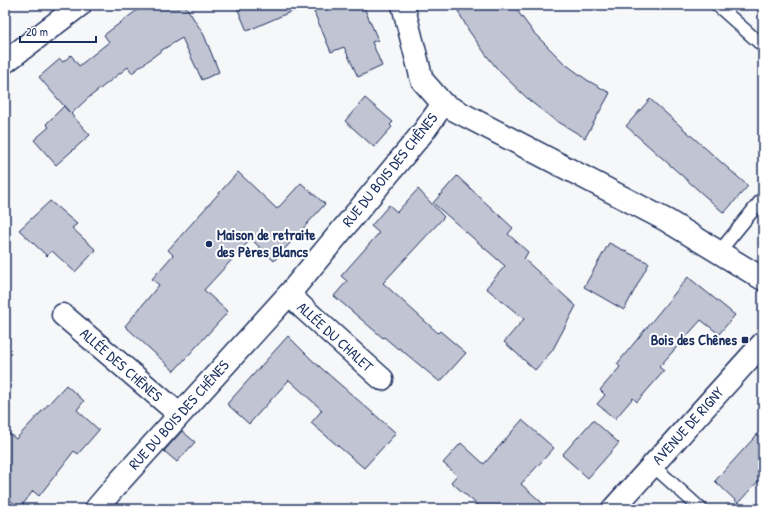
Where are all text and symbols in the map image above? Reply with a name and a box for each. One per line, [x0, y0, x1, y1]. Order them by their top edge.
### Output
scale bar [20, 18, 96, 44]
text: 20 m [26, 23, 48, 40]
street label: RUE DU BOIS DES CHÊNES [337, 108, 442, 231]
place label: Maison de retraite des Pères Blancs [217, 224, 316, 262]
marker: Maison de retraite des Pères Blancs [204, 239, 214, 249]
street label: ALLÉE DU CHALET [293, 297, 379, 377]
street label: ALLÉE DES CHÊNES [76, 323, 167, 406]
place label: Bois des Chênes [651, 329, 737, 350]
marker: Bois des Chênes [740, 335, 750, 345]
street label: RUE DU BOIS DES CHÊNES [124, 355, 234, 474]
street label: AVENUE DE RIGNY [647, 382, 728, 469]

